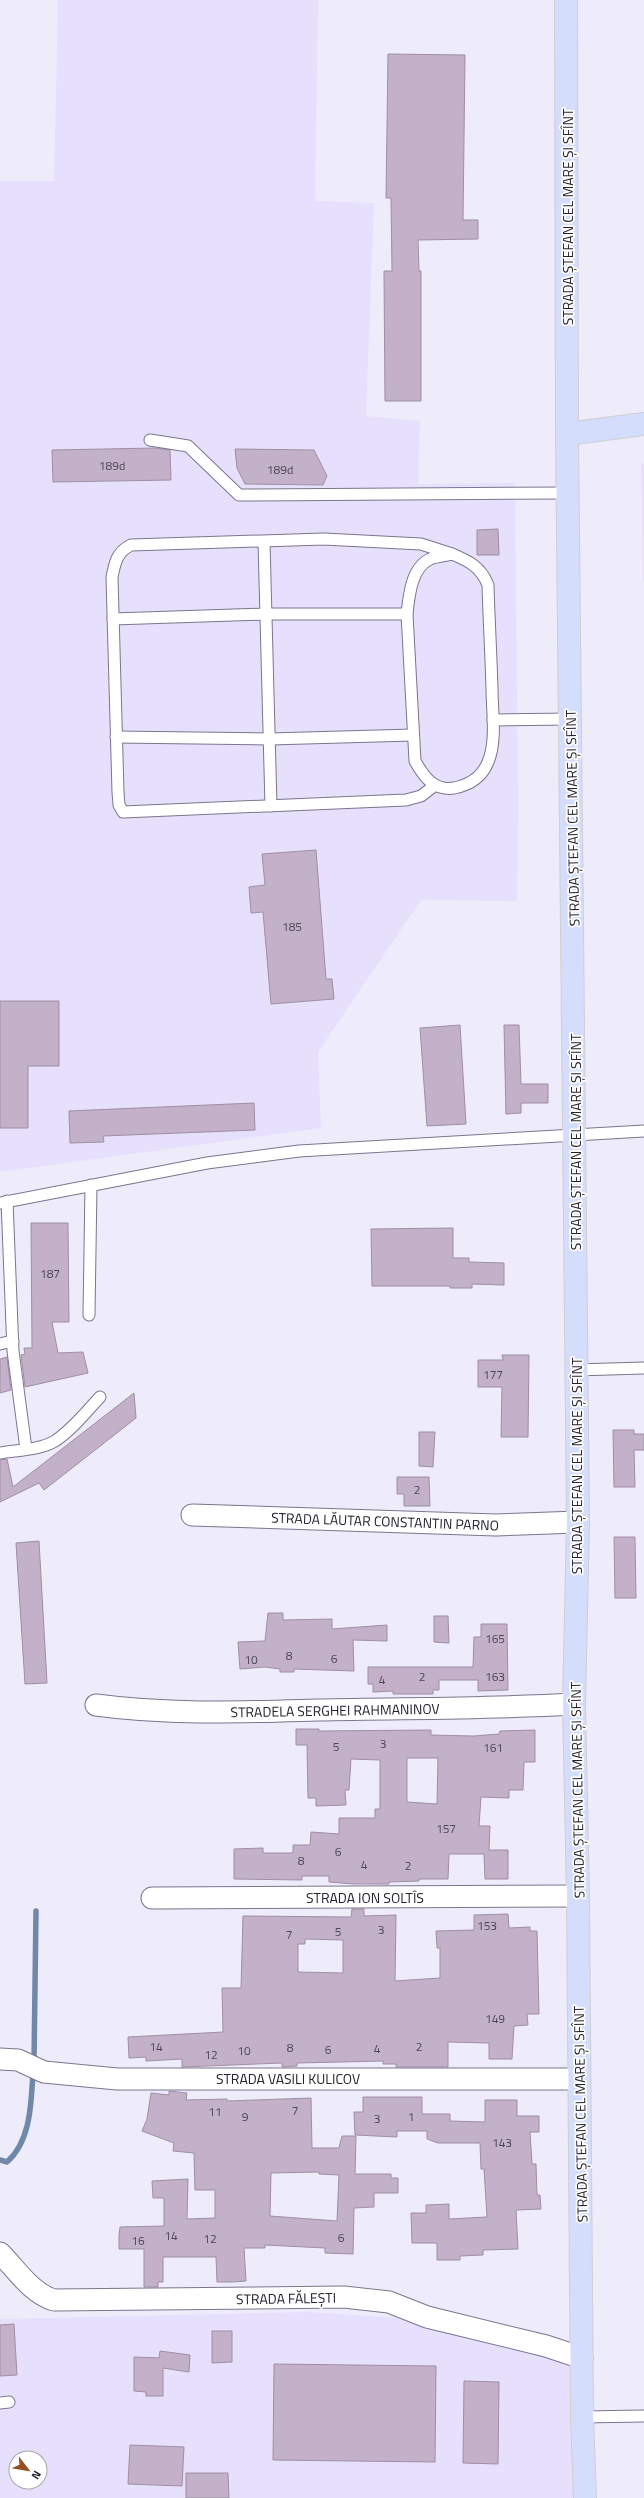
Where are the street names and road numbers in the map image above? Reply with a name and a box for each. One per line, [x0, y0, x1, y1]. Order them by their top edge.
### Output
street label: STRADA ȘTEFAN CEL MARE ȘI SFÎNT [557, 108, 578, 325]
street label: STRADA ȘTEFAN CEL MARE ȘI SFÎNT [560, 709, 584, 926]
street label: STRADA ȘTEFAN CEL MARE ȘI SFÎNT [565, 1033, 586, 1250]
street label: STRADA ȘTEFAN CEL MARE ȘI SFÎNT [566, 1357, 587, 1574]
street label: STRADA LĂUTAR CONSTANTIN PARNO [271, 1507, 499, 1535]
street label: STRADA ȘTEFAN CEL MARE ȘI SFÎNT [565, 1681, 589, 1898]
street label: STRADELA SERGHEI RAHMANINOV [230, 1698, 440, 1722]
street label: STRADA ION SOLTÎS [306, 1887, 424, 1908]
street label: STRADA ȘTEFAN CEL MARE ȘI SFÎNT [568, 2005, 592, 2222]
street label: STRADA VASILI KULICOV [216, 2068, 360, 2089]
street label: STRADA FĂLEȘTI [236, 2287, 336, 2309]

